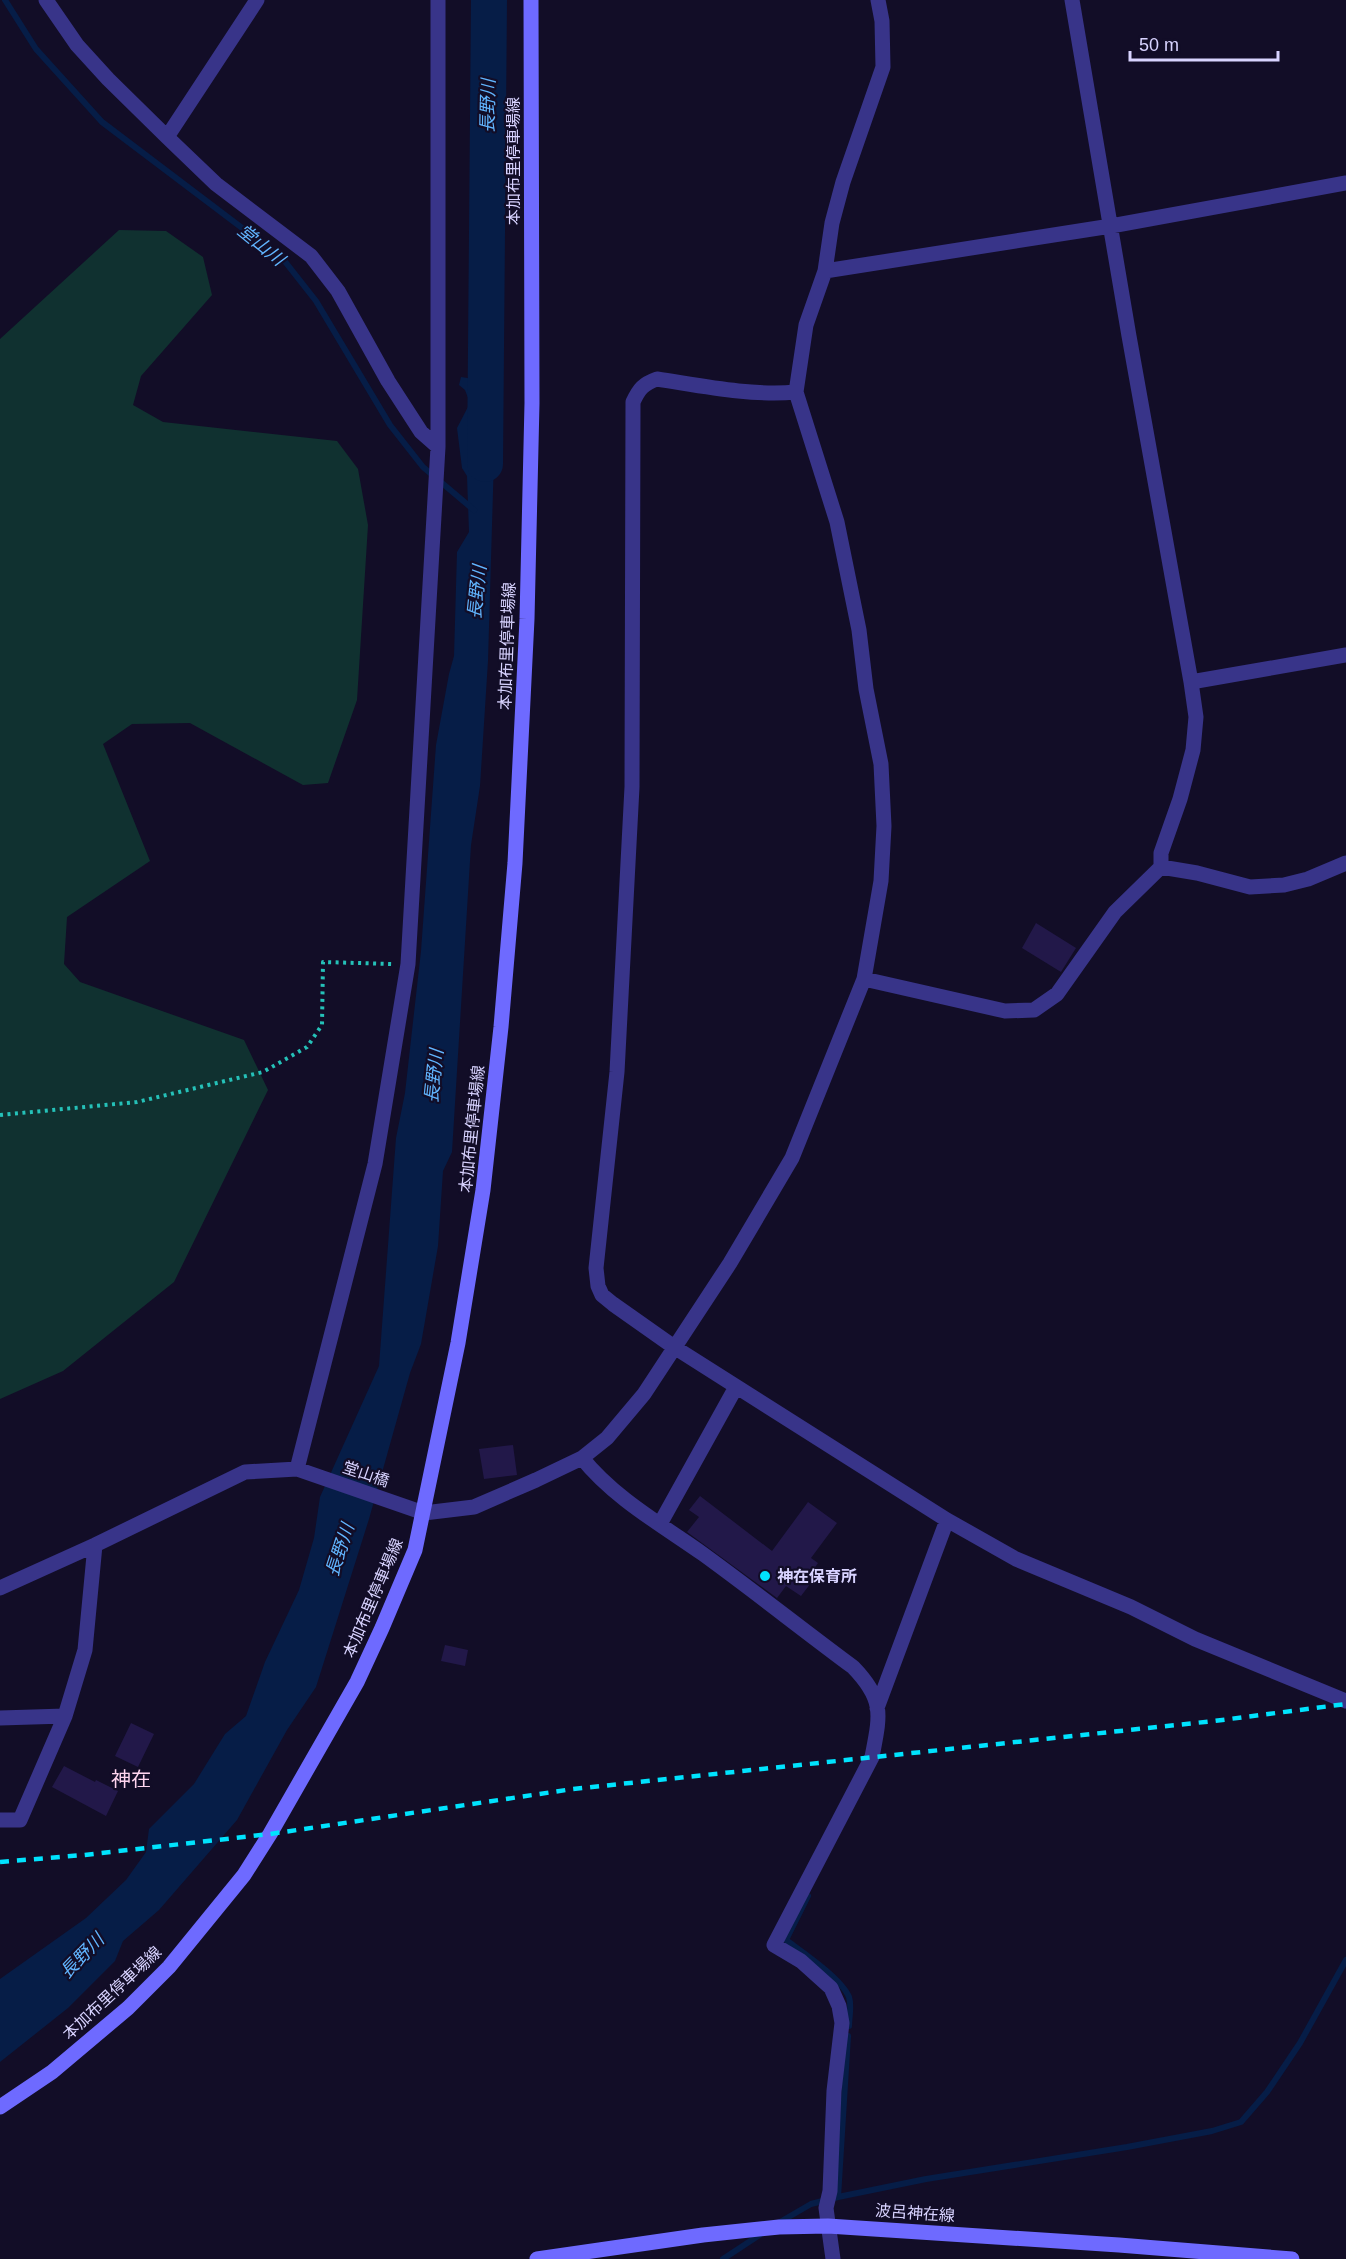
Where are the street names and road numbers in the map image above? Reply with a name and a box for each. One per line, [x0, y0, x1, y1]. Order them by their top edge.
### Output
street label: 本加布里停車場線 [505, 97, 522, 225]
street label: 本加布里停車場線 [496, 582, 518, 710]
street label: 本加布里停車場線 [457, 1064, 487, 1194]
street label: 堂山橋 [341, 1458, 391, 1490]
street label: 本加布里停車場線 [340, 1536, 406, 1660]
street label: 本加布里停車場線 [59, 1943, 165, 2043]
street label: 波呂神在線 [874, 2202, 956, 2224]

